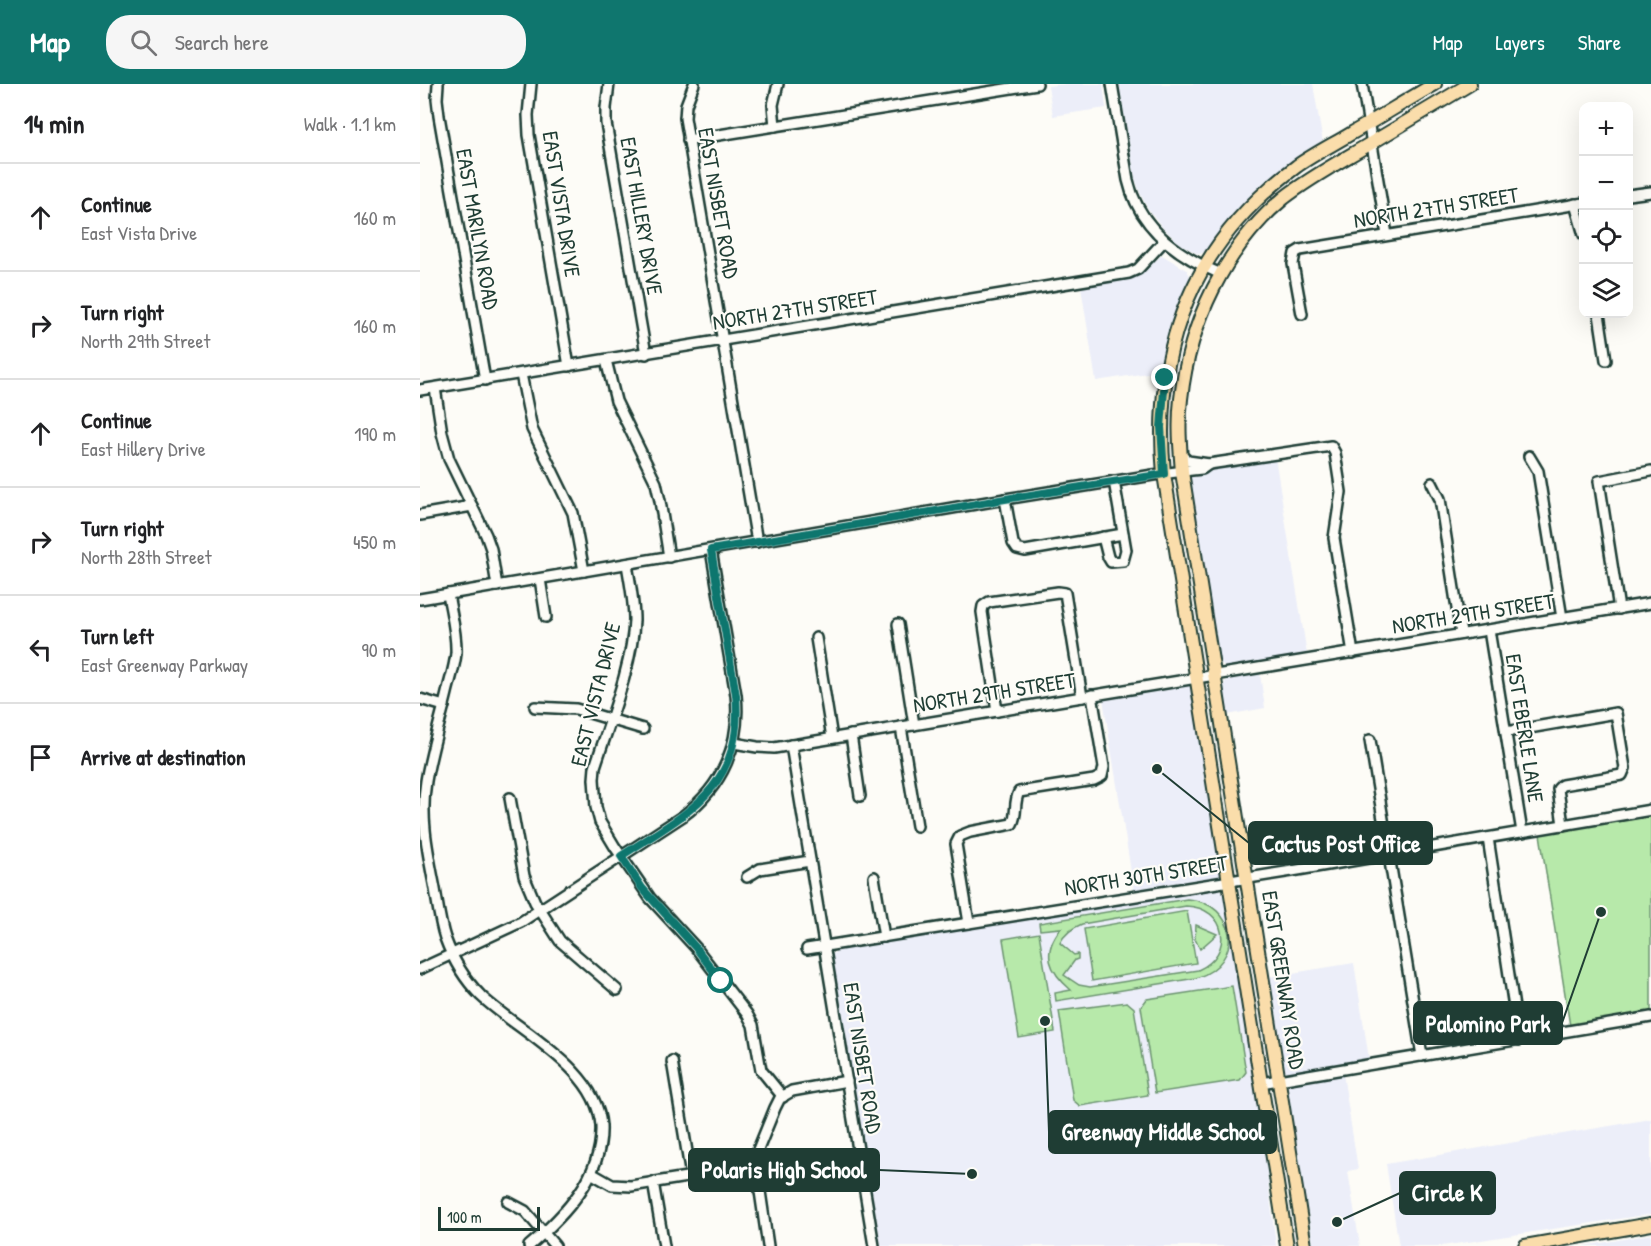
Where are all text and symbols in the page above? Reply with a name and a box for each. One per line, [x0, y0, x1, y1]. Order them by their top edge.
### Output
search box [106, 15, 526, 69]
text: Map [30, 23, 70, 61]
icon: search [127, 26, 160, 59]
text: Search here [175, 27, 269, 57]
text: Map [1433, 28, 1462, 57]
text: Layers [1495, 28, 1545, 57]
text: Share [1578, 28, 1621, 57]
map controls [1579, 102, 1633, 318]
button: + [1579, 102, 1633, 156]
text: 14 min [24, 106, 84, 141]
text: Walk · 1.1 km [304, 110, 396, 137]
street label: EAST NISBET ROAD [691, 125, 747, 281]
street label: EAST VISTA DRIVE [536, 129, 588, 279]
street label: EAST HILLERY DRIVE [613, 135, 671, 298]
street label: EAST MARILYN ROAD [449, 146, 507, 312]
button: − [1579, 156, 1633, 210]
street label: NORTH 27TH STREET [1351, 179, 1521, 235]
text: Continue [81, 189, 152, 219]
icon: ahead [24, 201, 57, 234]
text: 160 m [354, 204, 396, 231]
button: locate [1579, 210, 1633, 264]
text: East Vista Drive [81, 219, 197, 246]
button: layers [1579, 264, 1633, 318]
street label: NORTH 27TH STREET [710, 281, 880, 337]
text: Turn right [81, 297, 164, 327]
icon: right [24, 309, 57, 342]
text: 160 m [354, 312, 396, 339]
text: North 29th Street [81, 327, 210, 354]
route end [1151, 364, 1177, 390]
text: Continue [81, 405, 152, 435]
icon: ahead [24, 417, 57, 450]
text: 190 m [354, 420, 396, 447]
text: East Hillery Drive [81, 435, 206, 462]
text: Turn right [81, 513, 164, 543]
icon: right [24, 525, 57, 558]
text: 450 m [353, 528, 396, 555]
text: North 28th Street [81, 543, 212, 570]
street label: NORTH 29TH STREET [1390, 585, 1557, 641]
street label: EAST VISTA DRIVE [563, 619, 627, 769]
text: Turn left [81, 621, 154, 651]
icon: left [24, 633, 57, 666]
text: 90 m [362, 636, 396, 663]
text: East Greenway Parkway [81, 651, 248, 678]
street label: EAST EBERLE LANE [1498, 652, 1552, 805]
street label: NORTH 29TH STREET [911, 664, 1078, 720]
icon: arrive [24, 741, 57, 774]
text: Arrive at destination [81, 742, 246, 772]
callout: Cactus Post Office [1249, 822, 1432, 864]
text: Cactus Post Office [1262, 827, 1421, 859]
street label: NORTH 30TH STREET [1062, 847, 1231, 903]
street label: EAST GREENWAY ROAD [1255, 889, 1313, 1072]
route start [707, 967, 733, 993]
street label: EAST NISBET ROAD [836, 980, 890, 1136]
callout: Palomino Park [1414, 1002, 1562, 1044]
text: Palomino Park [1426, 1007, 1550, 1039]
callout: Greenway Middle School [1049, 1111, 1276, 1153]
text: Greenway Middle School [1062, 1115, 1265, 1148]
callout: Polaris High School [689, 1149, 879, 1191]
text: Polaris High School [701, 1153, 867, 1186]
callout: Circle K [1400, 1172, 1495, 1214]
text: Circle K [1411, 1176, 1483, 1208]
scale bar [438, 1204, 540, 1232]
text: 100 m [447, 1206, 482, 1228]

